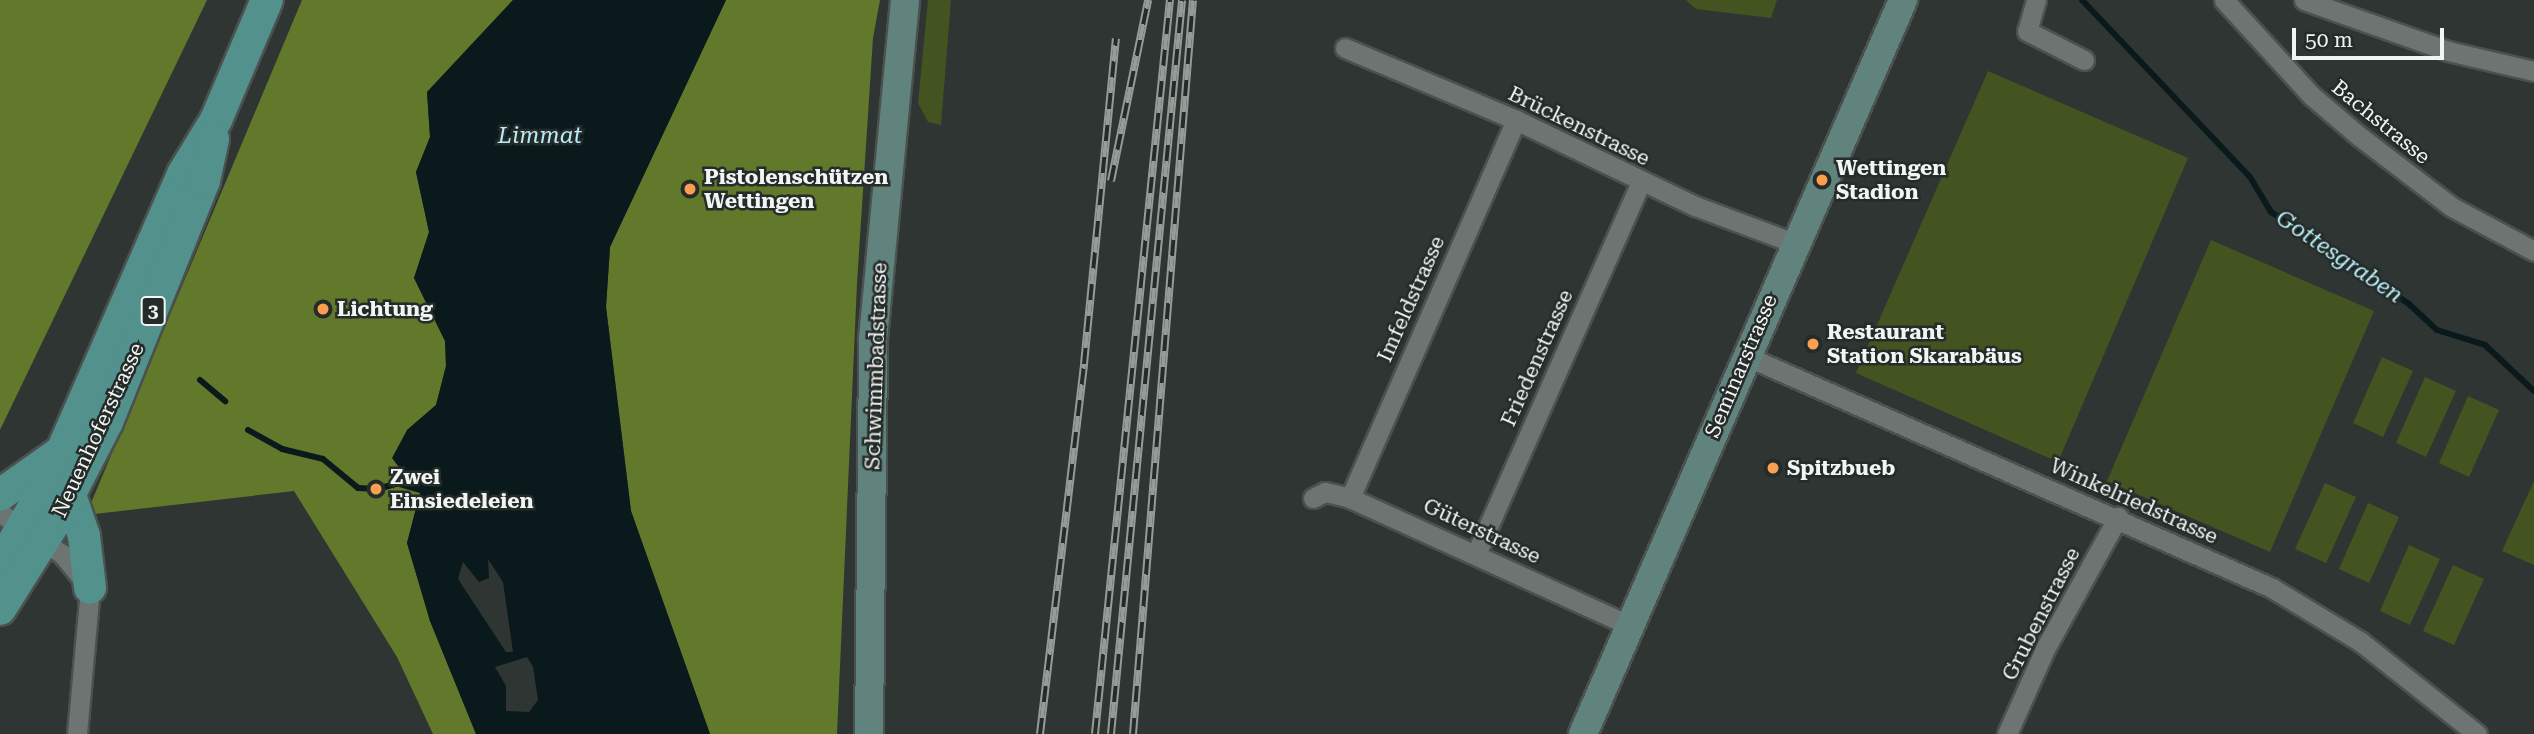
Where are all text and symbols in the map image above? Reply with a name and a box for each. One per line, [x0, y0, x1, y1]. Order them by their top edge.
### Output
scale bar [2296, 14, 2448, 58]
text: 50 m [2305, 28, 2353, 52]
street label: Bachstrasse [2327, 75, 2435, 169]
street label: Brückenstrasse [1504, 81, 1654, 171]
water label: Limmat [498, 122, 582, 150]
place label: Wettingen Stadion [1836, 155, 1946, 205]
place label: Pistolenschützen Wettingen [704, 164, 888, 214]
marker: Wettingen Stadion [1814, 172, 1830, 188]
marker: Pistolenschützen Wettingen [682, 181, 698, 197]
water label: Gottesgraben [2270, 204, 2408, 310]
street label: Imfeldstrasse [1372, 232, 1450, 366]
street label: Schwimmbadstrasse [860, 262, 892, 470]
street label: Friedenstrasse [1496, 286, 1578, 430]
street label: Seminarstrasse [1699, 291, 1783, 441]
road number: 3 [139, 296, 167, 326]
place label: Lichtung [337, 296, 433, 322]
marker: Lichtung [315, 301, 331, 317]
place label: Restaurant Station Skarabäus [1827, 319, 2022, 369]
marker: Restaurant Station Skarabäus [1805, 336, 1821, 352]
street label: Neuenhoferstrasse [47, 339, 149, 521]
street label: Winkelriedstrasse [2046, 453, 2222, 549]
place label: Spitzbueb [1787, 455, 1895, 481]
marker: Spitzbueb [1765, 460, 1781, 476]
place label: Zwei Einsiedeleien [390, 464, 534, 514]
marker: Zwei Einsiedeleien [368, 481, 384, 497]
street label: Güterstrasse [1419, 493, 1545, 569]
street label: Grubenstrasse [1997, 543, 2085, 685]

